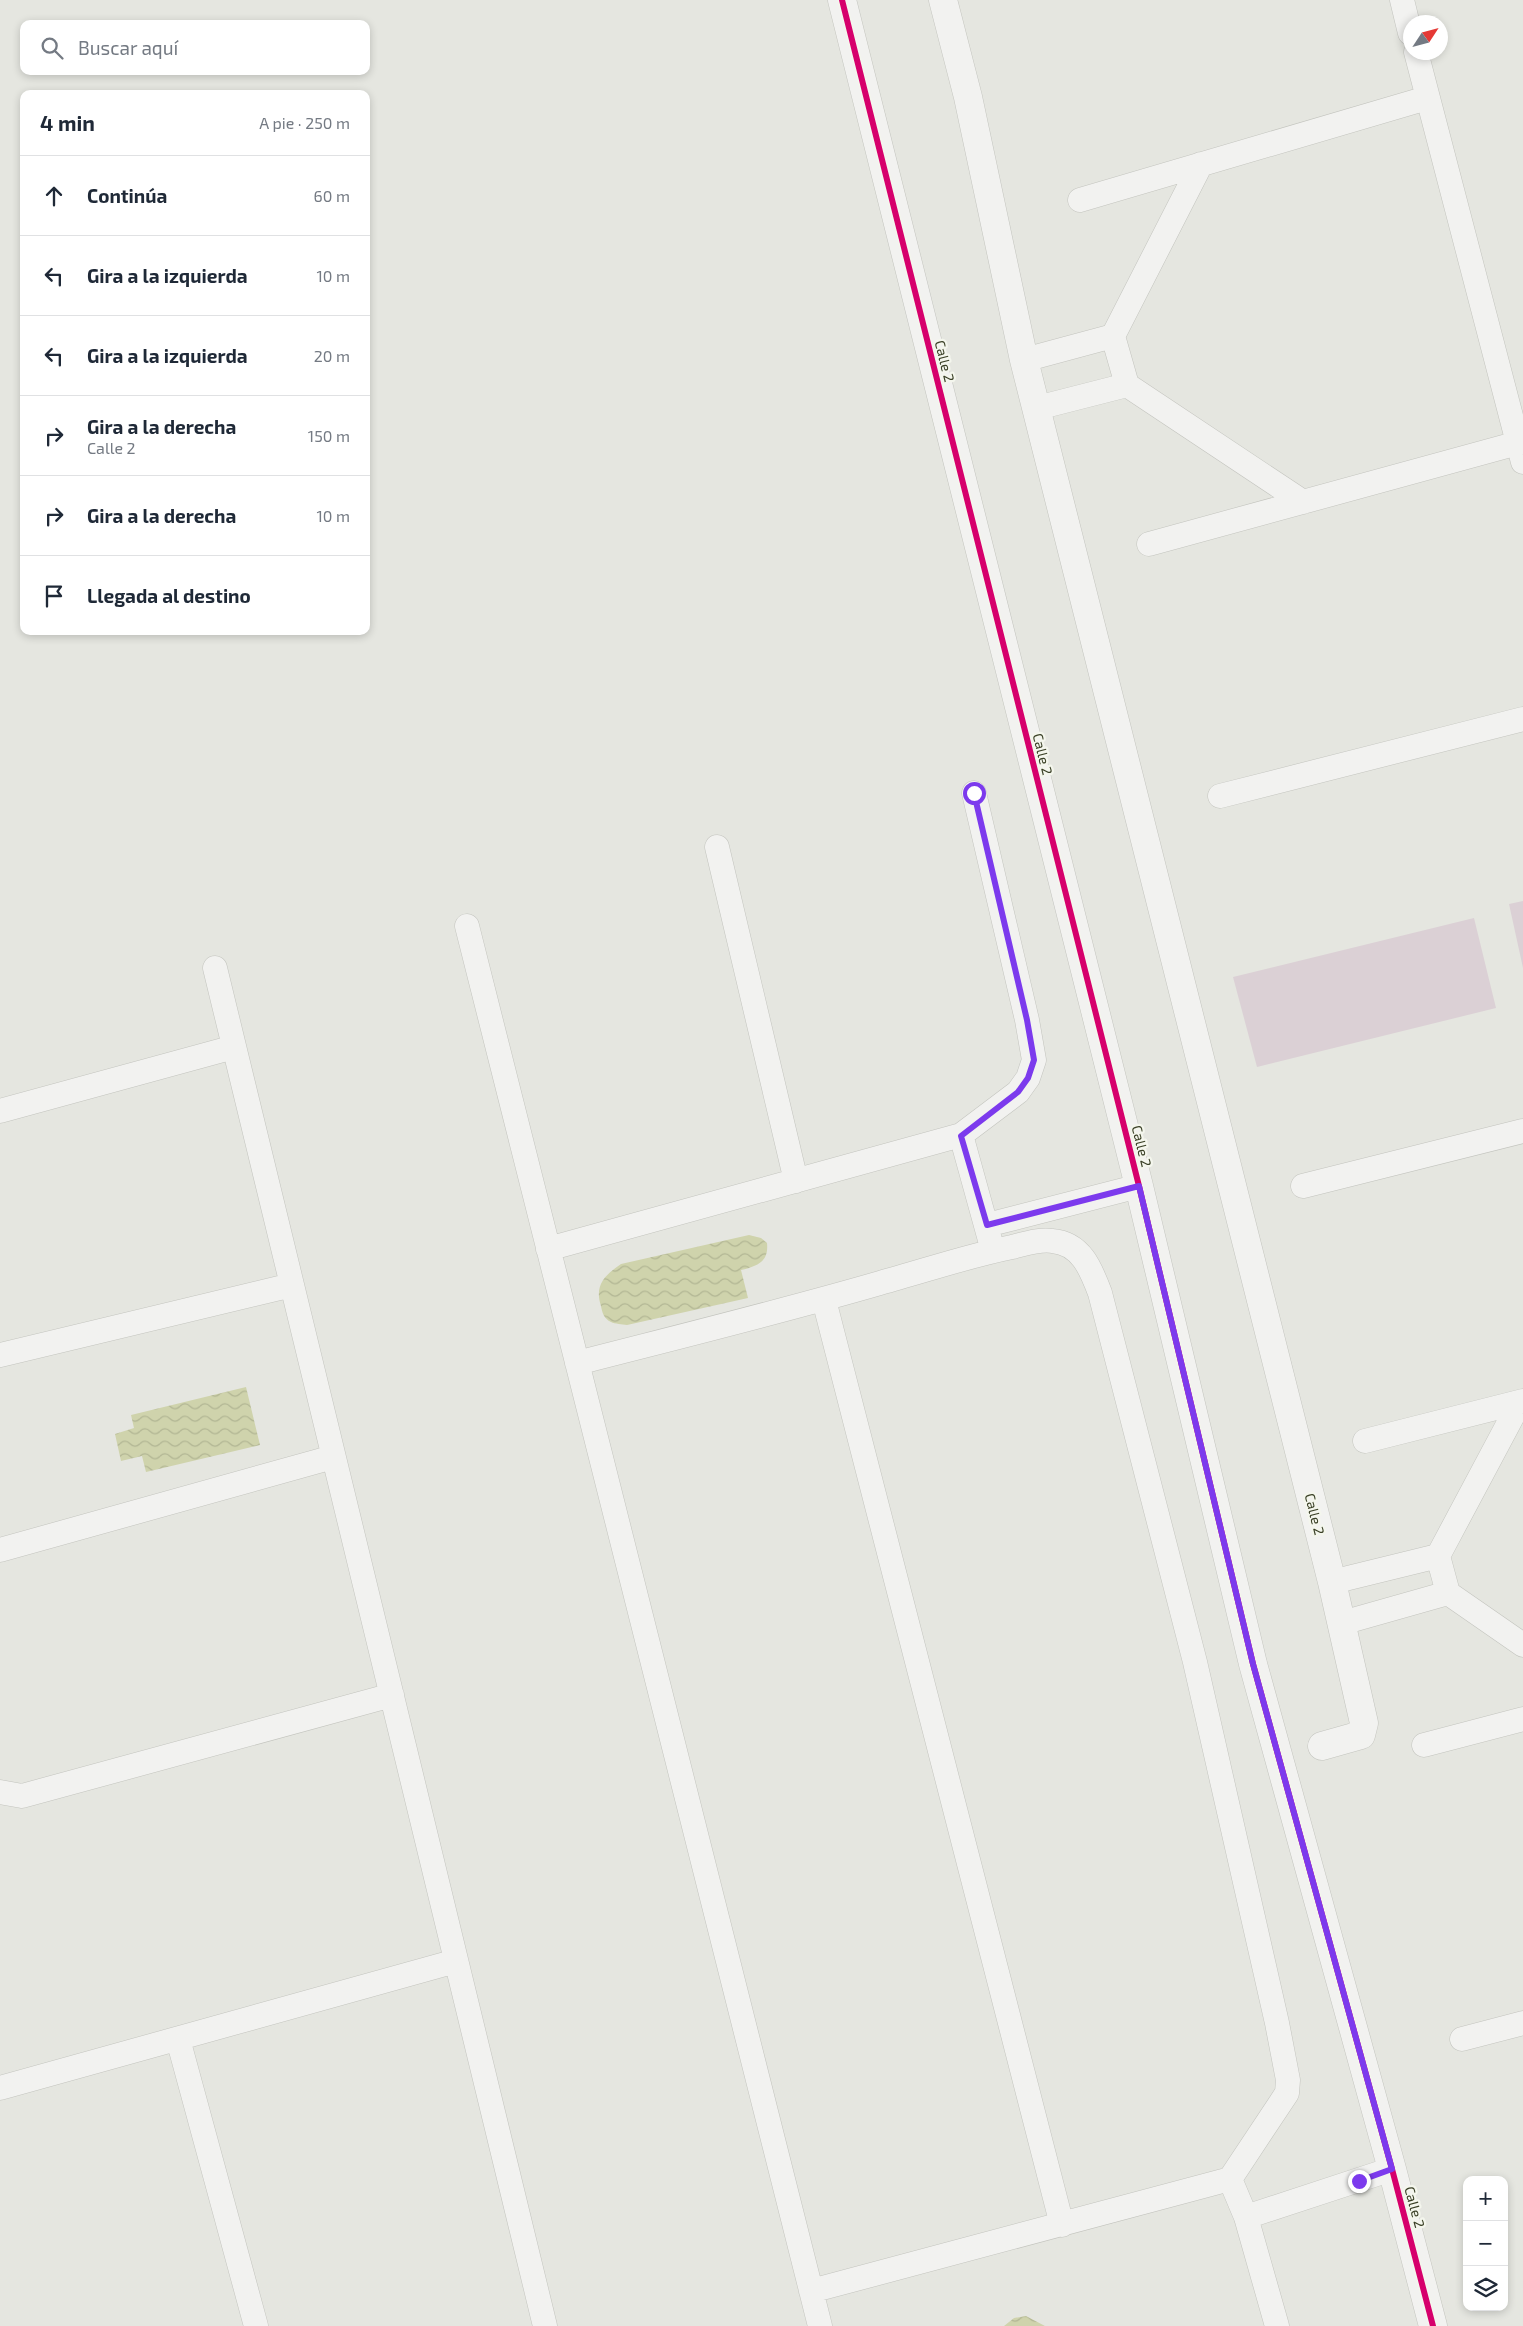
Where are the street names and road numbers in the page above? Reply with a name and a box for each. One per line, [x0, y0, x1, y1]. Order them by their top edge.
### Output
street label: Calle 2 [932, 338, 958, 384]
street label: Calle 2 [1030, 731, 1056, 777]
street label: Calle 2 [1129, 1123, 1155, 1169]
street label: Calle 2 [1302, 1491, 1328, 1537]
street label: Calle 2 [1401, 2184, 1429, 2230]

